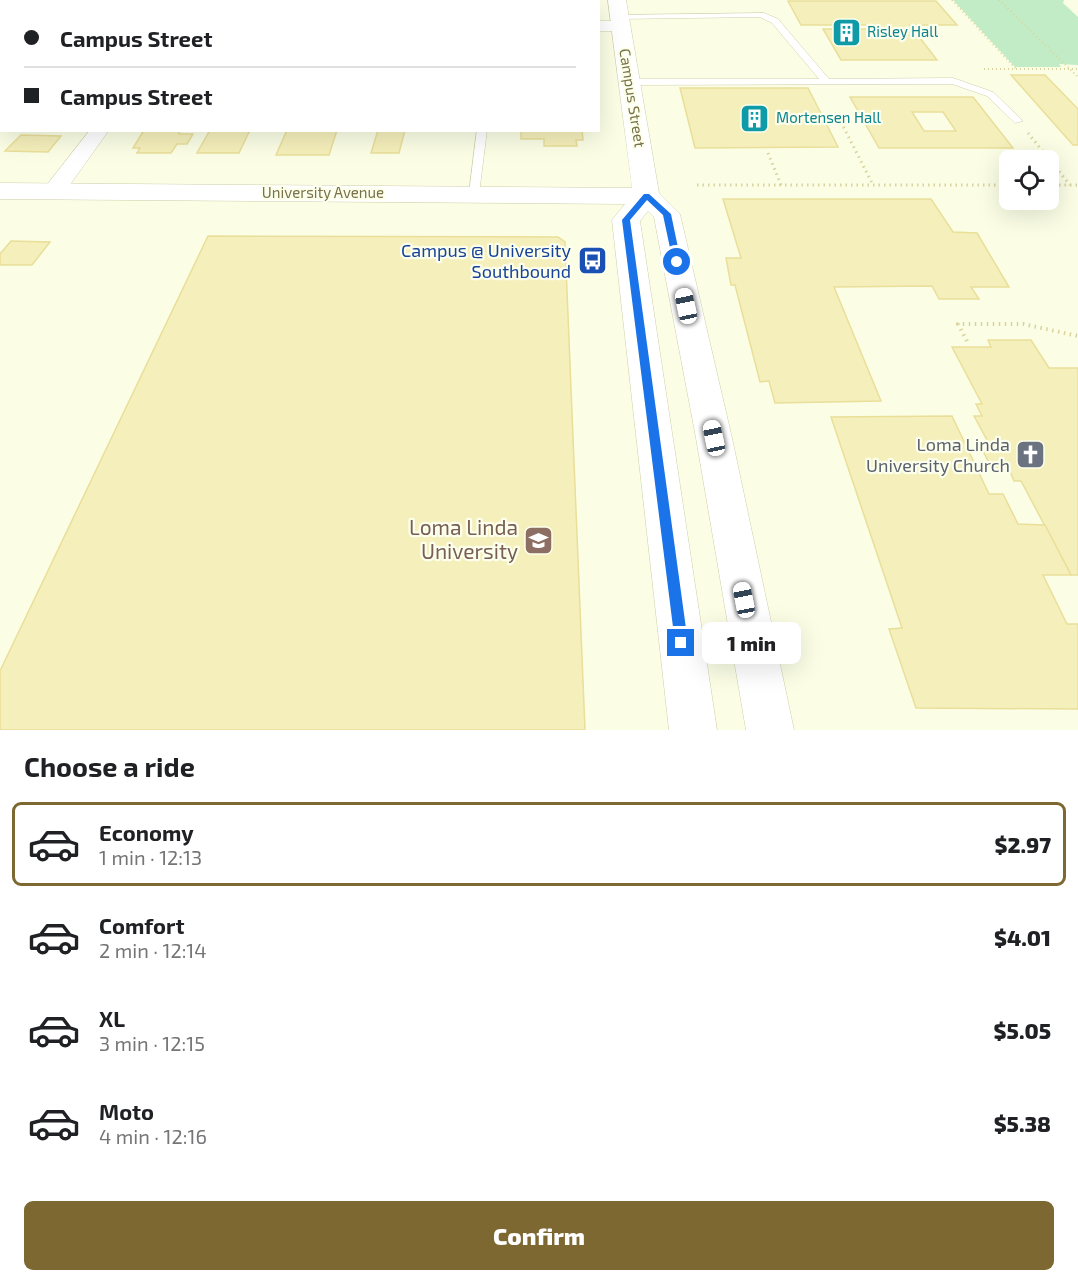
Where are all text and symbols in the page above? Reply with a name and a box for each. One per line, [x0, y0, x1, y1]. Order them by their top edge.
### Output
building icon: Risley Hall [830, 16, 862, 48]
place label: Risley Hall [867, 22, 939, 40]
text: Campus Street [60, 25, 212, 51]
street label: Campus Street [616, 47, 650, 149]
text: Campus Street [60, 83, 212, 109]
building icon: Mortensen Hall [739, 102, 771, 134]
place label: Mortensen Hall [776, 108, 882, 126]
map controls [999, 150, 1059, 210]
button: locate [999, 150, 1059, 210]
street label: University Avenue [262, 183, 384, 201]
place label: Campus @ University Southbound [401, 239, 571, 282]
bus stop icon: Campus @ University Southbound [576, 245, 608, 277]
route start [663, 248, 690, 275]
car [673, 287, 699, 325]
car [701, 419, 727, 457]
place label: Loma Linda University Church [866, 433, 1010, 476]
church icon: Loma Linda University Church [1015, 439, 1047, 471]
place label: Loma Linda University [409, 514, 518, 563]
school or university icon: Loma Linda University [523, 524, 555, 556]
car [732, 581, 756, 619]
callout: 1 min [702, 622, 801, 664]
route end [667, 629, 694, 656]
text: 1 min [727, 631, 776, 655]
text: Choose a ride [24, 750, 195, 782]
icon: car [27, 817, 81, 871]
text: Economy [99, 819, 194, 845]
text: $2.97 [995, 831, 1051, 857]
text: 1 min · 12:13 [99, 845, 202, 869]
icon: car [27, 910, 81, 964]
text: Comfort [99, 912, 184, 938]
text: $4.01 [994, 924, 1051, 950]
text: 2 min · 12:14 [99, 938, 207, 962]
icon: car [27, 1003, 81, 1057]
text: XL [99, 1005, 125, 1031]
text: $5.05 [994, 1017, 1051, 1043]
text: 3 min · 12:15 [99, 1031, 205, 1055]
icon: car [27, 1096, 81, 1150]
text: Moto [99, 1098, 154, 1124]
text: $5.38 [994, 1110, 1051, 1136]
text: 4 min · 12:16 [99, 1124, 207, 1148]
button: Confirm [24, 1201, 1054, 1270]

